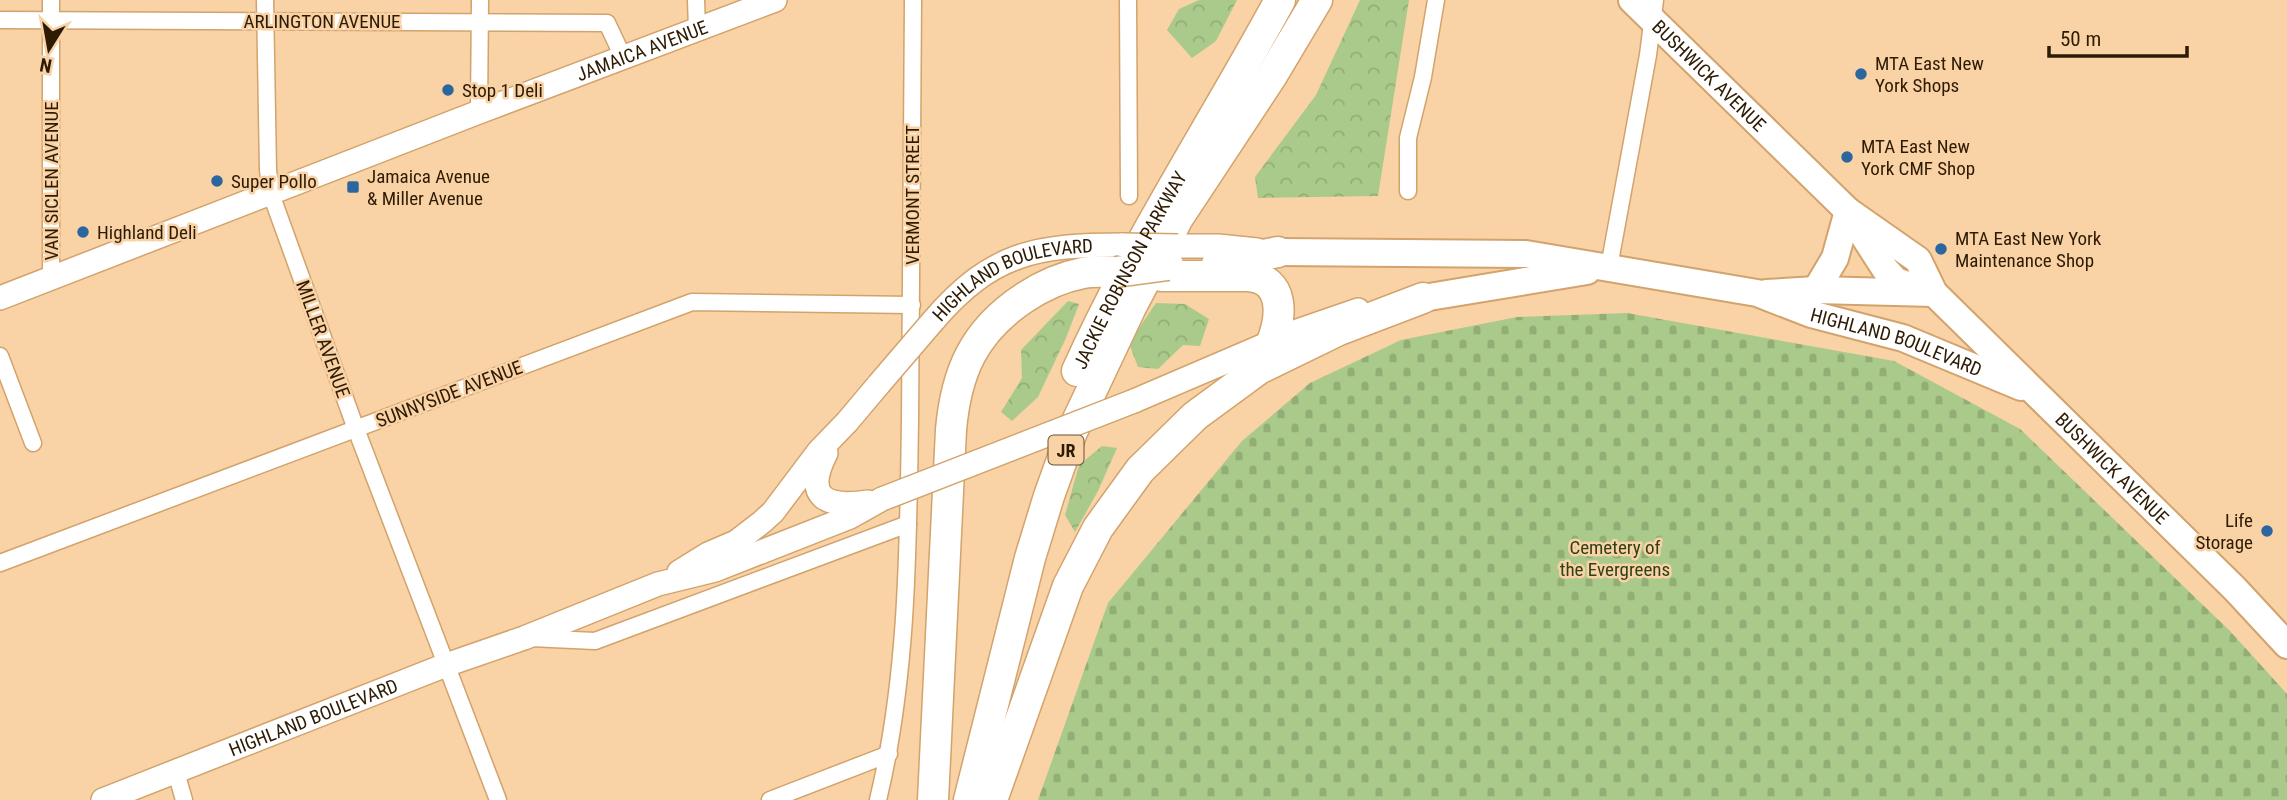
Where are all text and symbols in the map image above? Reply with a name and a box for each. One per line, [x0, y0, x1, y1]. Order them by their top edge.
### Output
street label: ARLINGTON AVENUE [243, 10, 401, 33]
north arrow [14, 14, 84, 84]
scale bar [2049, 14, 2187, 58]
street label: JAMAICA AVENUE [573, 15, 711, 86]
street label: BUSHWICK AVENUE [1648, 15, 1771, 136]
text: 50 m [2060, 27, 2101, 51]
place label: MTA East New York Shops [1875, 52, 1984, 97]
text: N [38, 53, 54, 78]
marker: MTA East New York Shops [1853, 66, 1869, 82]
place label: Stop 1 Deli [462, 79, 543, 102]
marker: Stop 1 Deli [440, 82, 456, 98]
street label: VAN SICLEN AVENUE [40, 101, 63, 261]
street label: VERMONT STREET [901, 125, 924, 265]
place label: MTA East New York CMF Shop [1861, 135, 1975, 180]
marker: MTA East New York CMF Shop [1839, 149, 1855, 165]
place label: Jamaica Avenue & Miller Avenue [367, 165, 490, 210]
street label: JACKIE ROBINSON PARKWAY [1068, 167, 1191, 372]
place label: Super Pollo [231, 170, 317, 193]
marker: Super Pollo [209, 173, 225, 189]
marker: Jamaica Avenue & Miller Avenue [345, 179, 361, 195]
place label: Highland Deli [97, 221, 197, 244]
marker: Highland Deli [75, 224, 91, 240]
place label: MTA East New York Maintenance Shop [1955, 227, 2102, 272]
street label: HIGHLAND BOULEVARD [927, 234, 1093, 325]
marker: MTA East New York Maintenance Shop [1933, 241, 1949, 257]
street label: MILLER AVENUE [291, 277, 355, 401]
street label: HIGHLAND BOULEVARD [1808, 303, 1985, 381]
street label: SUNNYSIDE AVENUE [373, 355, 525, 433]
street label: BUSHWICK AVENUE [2051, 408, 2174, 529]
road number: JR [1048, 436, 1084, 464]
place label: Life Storage [2195, 509, 2253, 554]
marker: Life Storage [2259, 523, 2275, 539]
park label: Cemetery of the Evergreens [1560, 536, 1670, 581]
street label: HIGHLAND BOULEVARD [226, 674, 401, 761]

